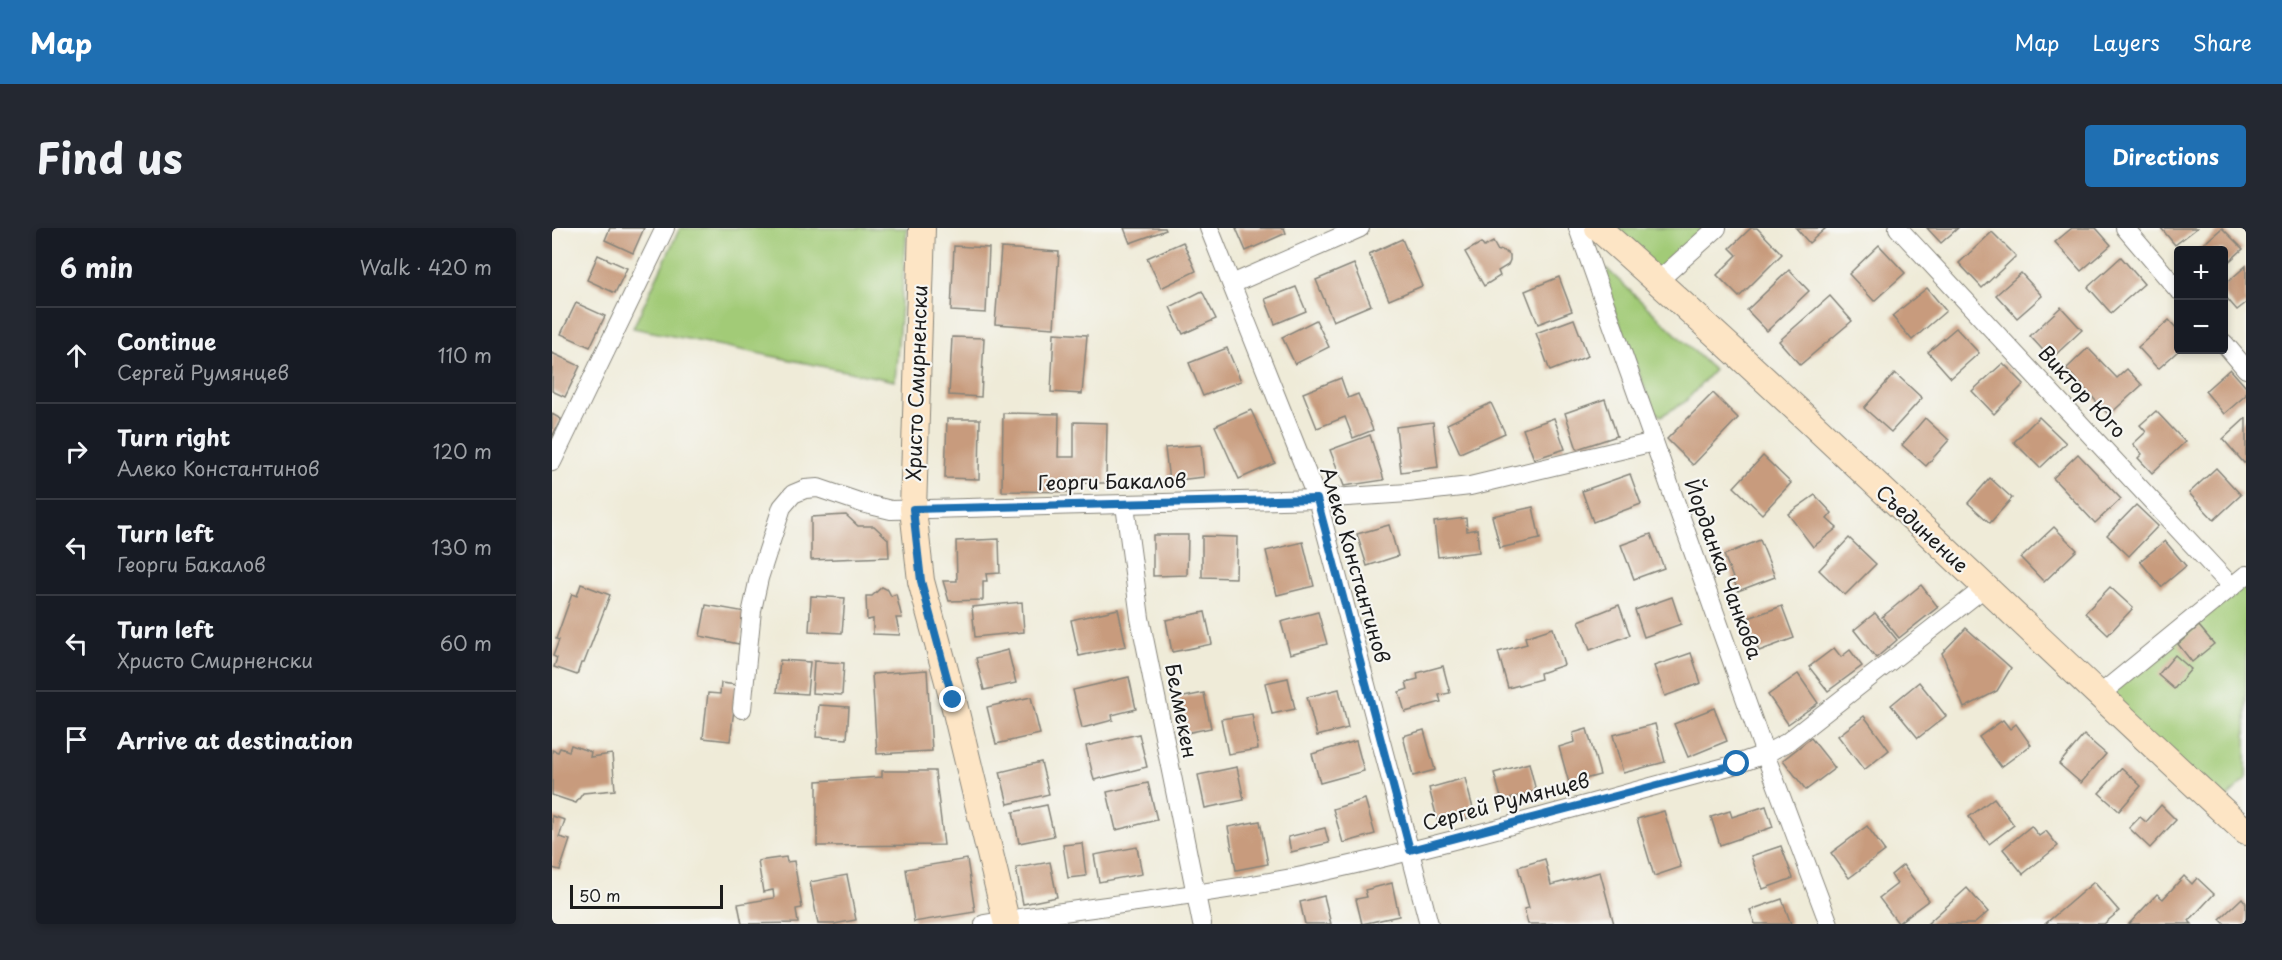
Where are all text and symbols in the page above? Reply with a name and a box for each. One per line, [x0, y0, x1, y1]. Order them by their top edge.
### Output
text: Map [30, 21, 92, 64]
text: Map [2015, 26, 2059, 58]
text: Layers [2092, 26, 2160, 58]
text: Share [2193, 26, 2252, 58]
text: Find us [36, 125, 183, 188]
button: Directions [2085, 125, 2246, 187]
map controls [2174, 246, 2228, 354]
button: + [2174, 246, 2228, 300]
text: 6 min [60, 248, 133, 287]
text: Walk · 420 m [360, 252, 492, 282]
street label: Христо Смирненски [898, 284, 934, 481]
button: − [2174, 300, 2228, 354]
text: Continue [117, 324, 216, 357]
street label: Виктор Юго [2032, 338, 2134, 444]
icon: ahead [60, 339, 93, 372]
text: 110 m [438, 340, 492, 370]
text: Сергей Румянцев [117, 357, 289, 387]
text: Turn right [117, 420, 230, 453]
icon: right [60, 435, 93, 468]
text: 120 m [433, 436, 492, 466]
text: Алеко Константинов [117, 453, 320, 483]
street label: Алеко Константинов [1314, 463, 1398, 666]
street label: Георги Бакалов [1037, 465, 1187, 497]
street label: Йорданка Чанкова [1677, 474, 1771, 664]
street label: Съединение [1870, 477, 1976, 579]
text: Turn left [117, 516, 214, 549]
icon: left [60, 531, 93, 564]
text: 130 m [432, 532, 492, 562]
text: Георги Бакалов [117, 549, 266, 579]
text: Turn left [117, 612, 214, 645]
icon: left [60, 627, 93, 660]
text: 60 m [440, 628, 492, 658]
text: Христо Смирненски [117, 645, 313, 675]
street label: Белмекен [1158, 661, 1206, 761]
route end [939, 686, 965, 712]
icon: arrive [60, 723, 93, 756]
text: Arrive at destination [117, 723, 353, 756]
route start [1723, 750, 1749, 776]
street label: Сергей Румянцев [1419, 764, 1593, 838]
scale bar [570, 882, 723, 910]
text: 50 m [579, 883, 620, 907]

